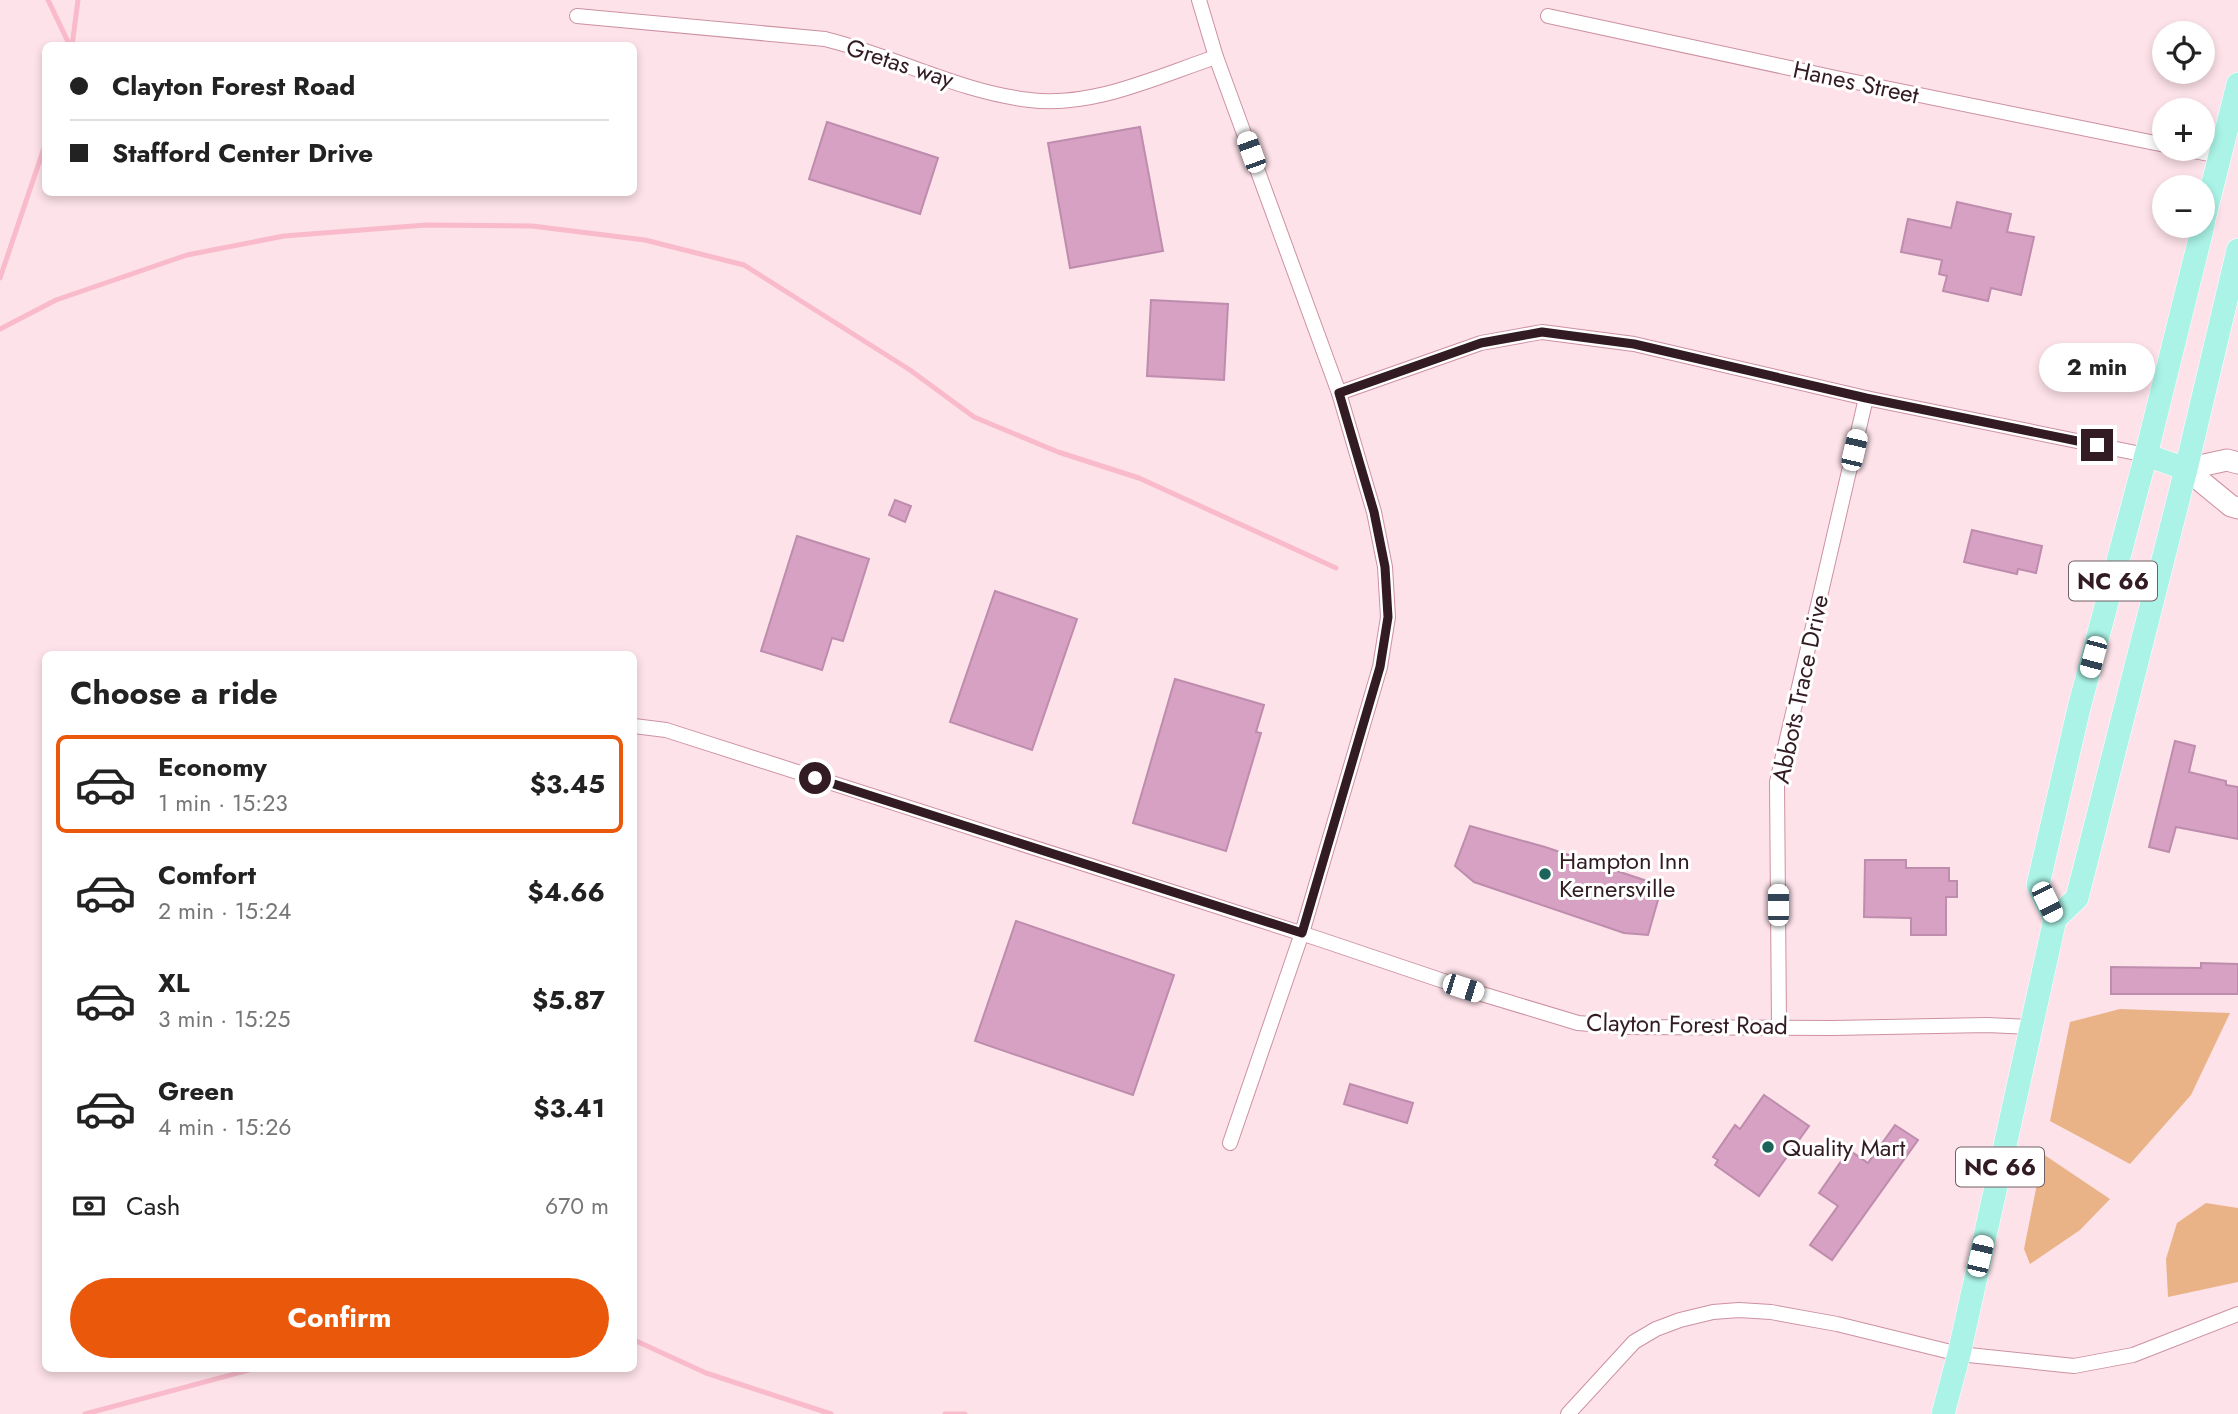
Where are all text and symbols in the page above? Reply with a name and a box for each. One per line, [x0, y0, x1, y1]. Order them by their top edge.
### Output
map controls [2152, 21, 2215, 238]
button: locate [2152, 21, 2215, 84]
street label: Gretas way [842, 29, 959, 97]
street label: Hanes Street [1790, 52, 1922, 112]
text: Clayton Forest Road [112, 67, 355, 105]
button: + [2152, 98, 2215, 161]
car [1234, 129, 1269, 175]
text: Stafford Center Drive [112, 134, 373, 172]
button: − [2152, 175, 2215, 238]
callout: 2 min [2039, 344, 2155, 392]
text: 2 min [2067, 350, 2127, 384]
car [1840, 427, 1869, 473]
route end [2081, 429, 2113, 461]
road number: NC 66 [2069, 562, 2157, 600]
street label: Abbots Trace Drive [1763, 591, 1837, 787]
car [2078, 634, 2109, 680]
text: Choose a ride [70, 670, 278, 716]
text: Economy [158, 748, 267, 786]
icon: car [74, 753, 137, 816]
route start [799, 762, 831, 794]
text: $3.45 [530, 765, 605, 803]
text: 1 min · 15:23 [158, 786, 288, 820]
place label: Hampton Inn Kernersville [1559, 843, 1690, 906]
text: Comfort [158, 856, 256, 894]
icon: car [74, 861, 137, 924]
marker: Hampton Inn Kernersville [1537, 866, 1553, 882]
text: $4.66 [528, 873, 605, 911]
car [2029, 879, 2066, 925]
car [1768, 884, 1789, 926]
text: 2 min · 15:24 [158, 894, 291, 928]
text: XL [158, 964, 190, 1002]
icon: car [74, 969, 137, 1032]
car [1440, 972, 1487, 1004]
text: $5.87 [532, 981, 605, 1019]
text: 3 min · 15:25 [158, 1002, 290, 1036]
street label: Clayton Forest Road [1586, 1005, 1788, 1043]
text: Green [158, 1072, 234, 1110]
icon: car [74, 1077, 137, 1140]
text: $3.41 [533, 1089, 605, 1127]
text: 4 min · 15:26 [158, 1110, 292, 1144]
place label: Quality Mart [1782, 1130, 1906, 1165]
marker: Quality Mart [1760, 1139, 1776, 1155]
road number: NC 66 [1956, 1148, 2044, 1186]
icon: cash [70, 1187, 108, 1225]
text: Cash [126, 1187, 180, 1225]
text: 670 m [545, 1189, 609, 1223]
car [1966, 1233, 1995, 1279]
button: Confirm [70, 1278, 609, 1358]

